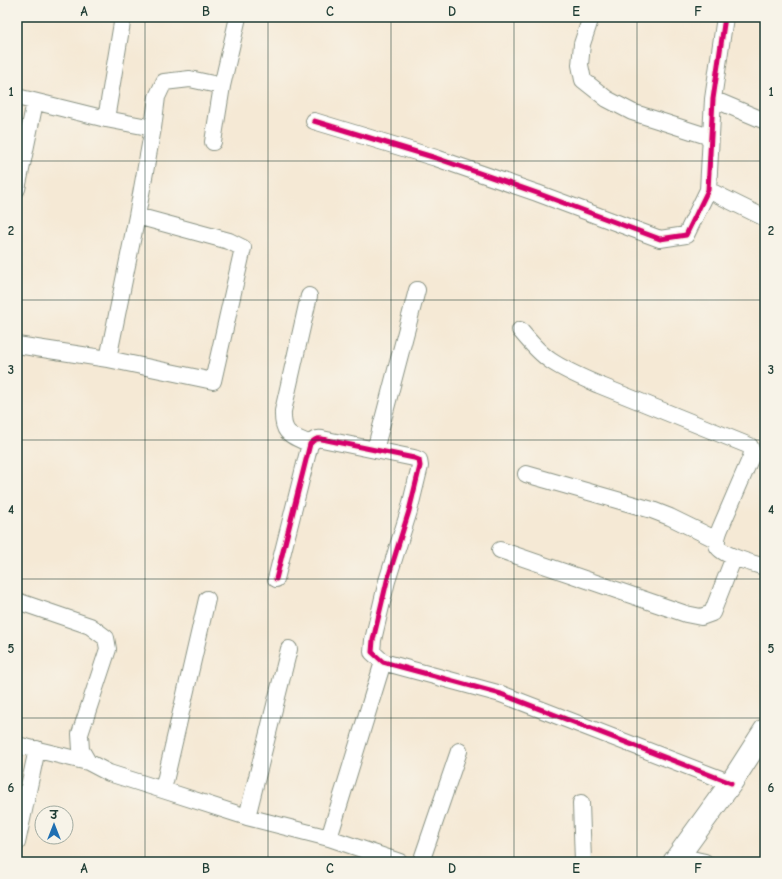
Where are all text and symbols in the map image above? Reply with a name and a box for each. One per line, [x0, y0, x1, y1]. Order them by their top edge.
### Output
text: A [80, 4, 88, 19]
text: B [202, 4, 210, 19]
text: C [326, 4, 334, 19]
text: D [448, 4, 456, 19]
text: E [572, 4, 580, 19]
text: F [694, 4, 702, 19]
text: 1 [8, 84, 14, 99]
text: 1 [768, 84, 774, 99]
text: 2 [8, 223, 14, 238]
text: 2 [768, 223, 774, 238]
text: 3 [8, 362, 14, 377]
text: 3 [768, 362, 774, 377]
text: 4 [8, 502, 14, 517]
text: 4 [768, 502, 774, 517]
text: 5 [8, 641, 15, 656]
text: 5 [768, 641, 775, 656]
text: 6 [8, 780, 15, 795]
text: 6 [768, 780, 775, 795]
north arrow [34, 805, 74, 845]
text: उ [49, 809, 59, 822]
text: A [80, 861, 88, 876]
text: B [202, 861, 210, 876]
text: C [326, 861, 334, 876]
text: D [448, 861, 456, 876]
text: E [572, 861, 580, 876]
text: F [694, 861, 702, 876]

